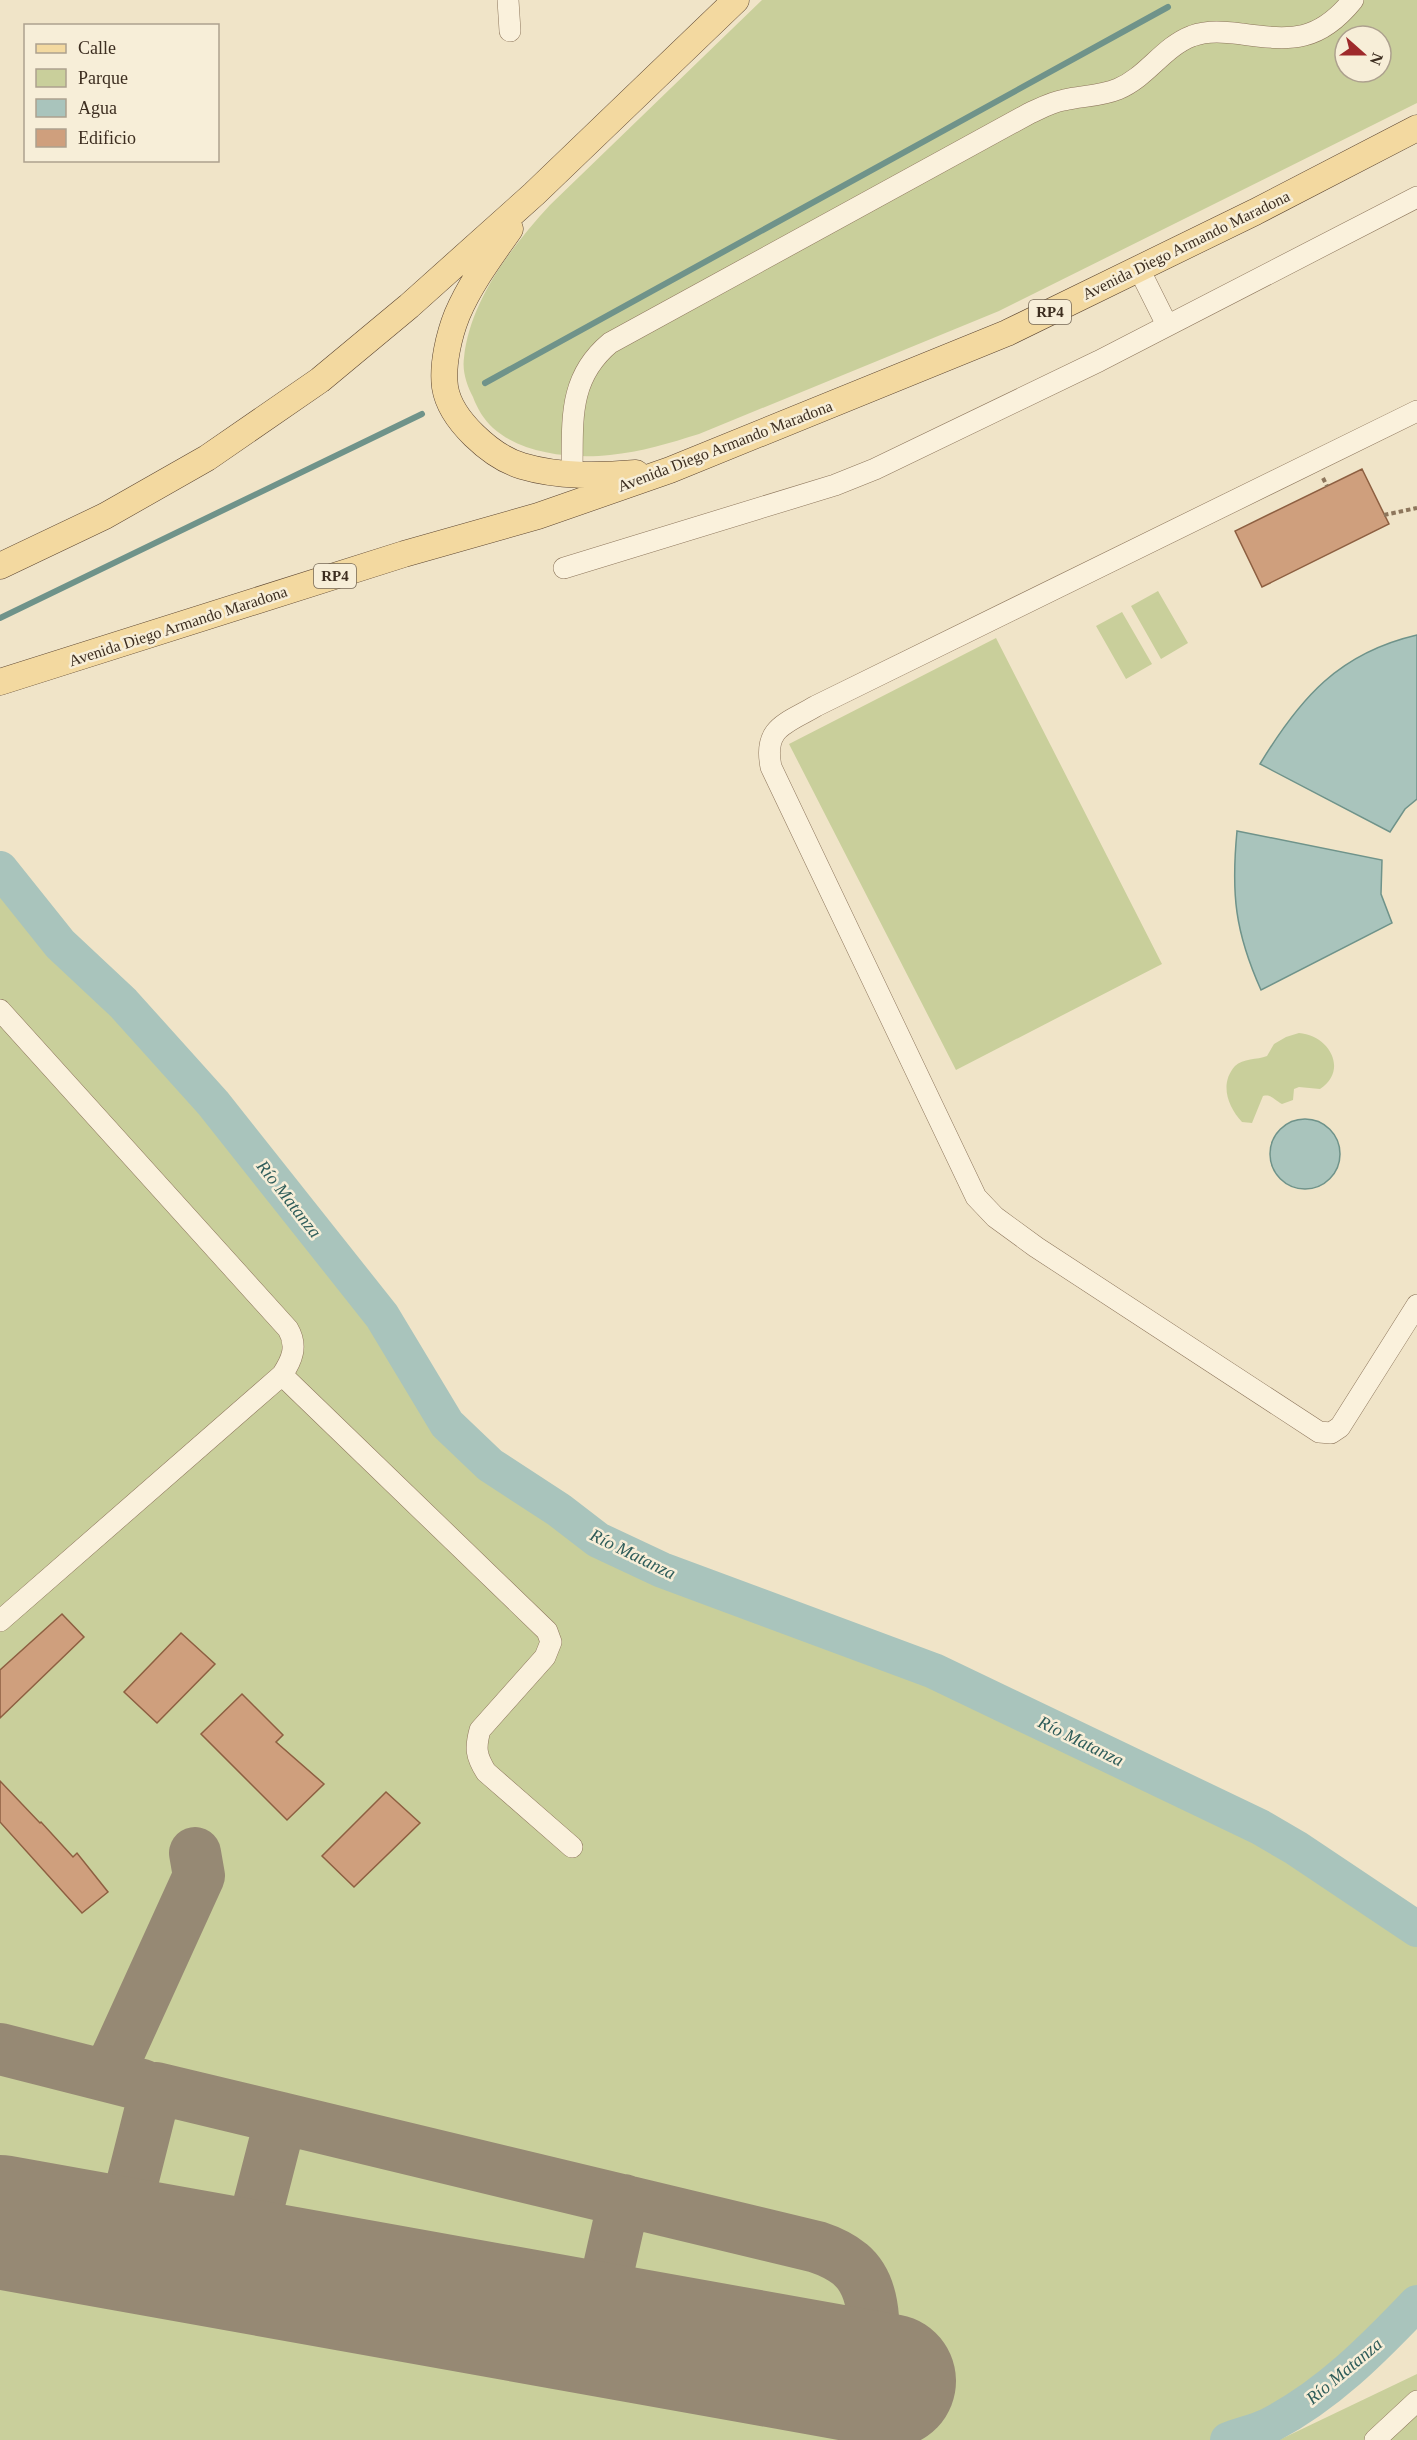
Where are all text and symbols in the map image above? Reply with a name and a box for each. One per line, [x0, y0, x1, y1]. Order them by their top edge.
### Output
legend [24, 24, 219, 162]
north arrow [1333, 24, 1393, 84]
text: Calle [78, 38, 116, 58]
text: N [1366, 51, 1387, 68]
text: Parque [78, 68, 128, 88]
text: Agua [78, 98, 117, 118]
text: Edificio [78, 128, 136, 148]
street label: Avenida Diego Armando Maradona [1080, 187, 1293, 304]
road number: RP4 [1029, 300, 1071, 324]
street label: Avenida Diego Armando Maradona [615, 397, 835, 496]
road number: RP4 [314, 564, 356, 588]
street label: Avenida Diego Armando Maradona [67, 583, 290, 670]
water label: Río Matanza [252, 1156, 325, 1242]
water label: Río Matanza [586, 1524, 679, 1583]
water label: Río Matanza [1034, 1711, 1127, 1770]
water label: Río Matanza [1301, 2334, 1386, 2409]

